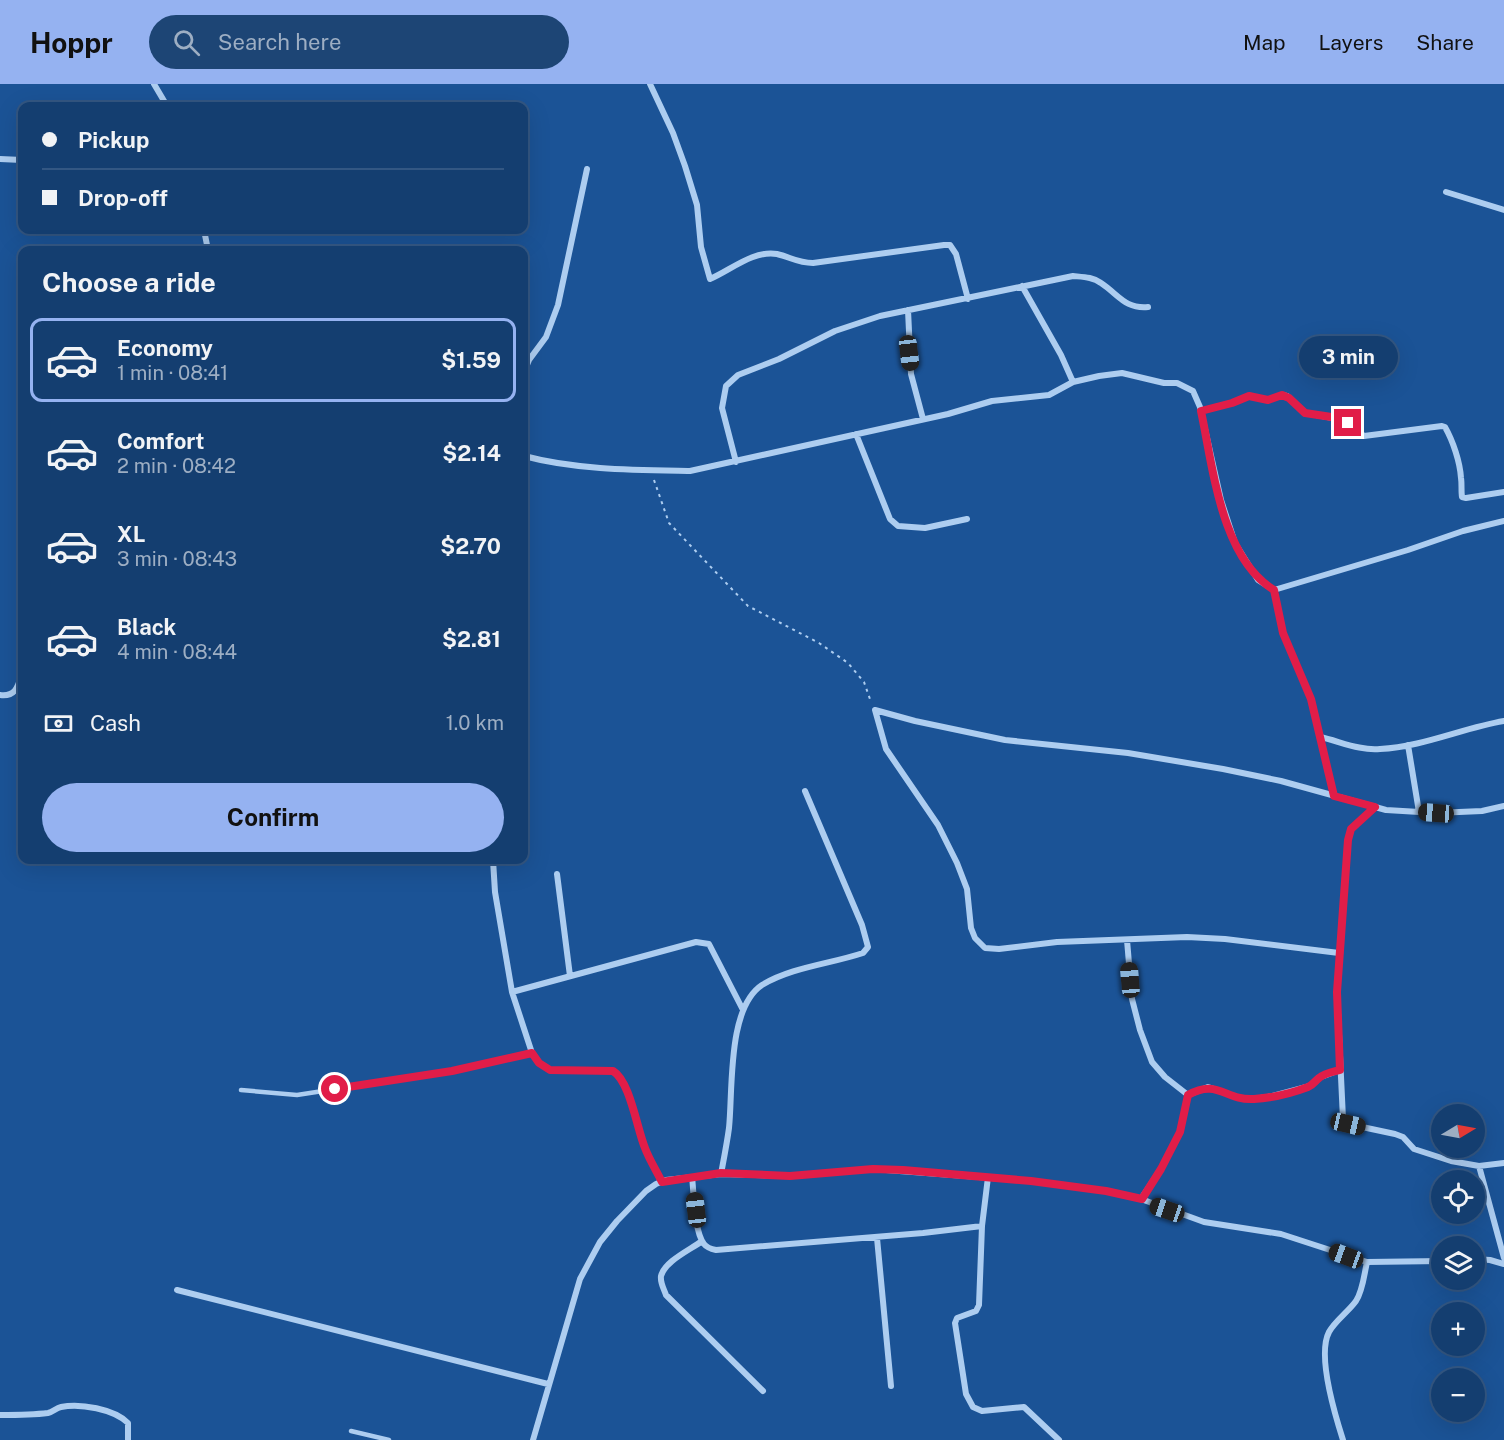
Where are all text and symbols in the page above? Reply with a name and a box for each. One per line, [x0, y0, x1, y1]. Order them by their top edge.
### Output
search box [149, 15, 569, 69]
text: Hoppr [30, 26, 113, 59]
icon: search [170, 26, 203, 59]
text: Search here [218, 29, 341, 55]
text: Map [1243, 30, 1286, 55]
text: Layers [1319, 30, 1383, 55]
text: Share [1416, 30, 1474, 55]
text: Pickup [78, 127, 149, 153]
text: Drop-off [78, 185, 168, 211]
text: Choose a ride [42, 266, 216, 298]
icon: car [45, 333, 99, 387]
car [898, 334, 920, 372]
text: Economy [117, 335, 213, 361]
callout: 3 min [1298, 336, 1398, 378]
text: 3 min [1322, 345, 1375, 369]
text: $1.59 [441, 347, 501, 373]
text: 1 min · 08:41 [117, 361, 228, 385]
route end [1334, 409, 1361, 436]
icon: car [45, 426, 99, 480]
text: Comfort [117, 428, 204, 454]
text: $2.14 [442, 440, 501, 466]
text: 2 min · 08:42 [117, 454, 236, 478]
icon: car [45, 519, 99, 573]
text: XL [117, 521, 145, 547]
text: $2.70 [440, 533, 501, 559]
text: 3 min · 08:43 [117, 547, 237, 571]
icon: car [45, 612, 99, 666]
text: Black [117, 614, 176, 640]
text: $2.81 [442, 626, 501, 652]
text: 4 min · 08:44 [117, 640, 237, 664]
icon: cash [42, 707, 75, 740]
text: Cash [90, 710, 141, 736]
text: 1.0 km [446, 711, 504, 735]
button: Confirm [42, 783, 504, 852]
car [1417, 803, 1455, 823]
car [1119, 961, 1141, 999]
route start [321, 1075, 348, 1102]
north arrow [1431, 1104, 1485, 1158]
map controls [1431, 1104, 1485, 1422]
car [1328, 1111, 1368, 1137]
button: locate [1431, 1170, 1485, 1224]
car [685, 1191, 707, 1229]
car [1147, 1196, 1187, 1224]
button: layers [1431, 1236, 1485, 1290]
car [1326, 1241, 1366, 1271]
button: + [1431, 1302, 1485, 1356]
button: − [1431, 1368, 1485, 1422]

